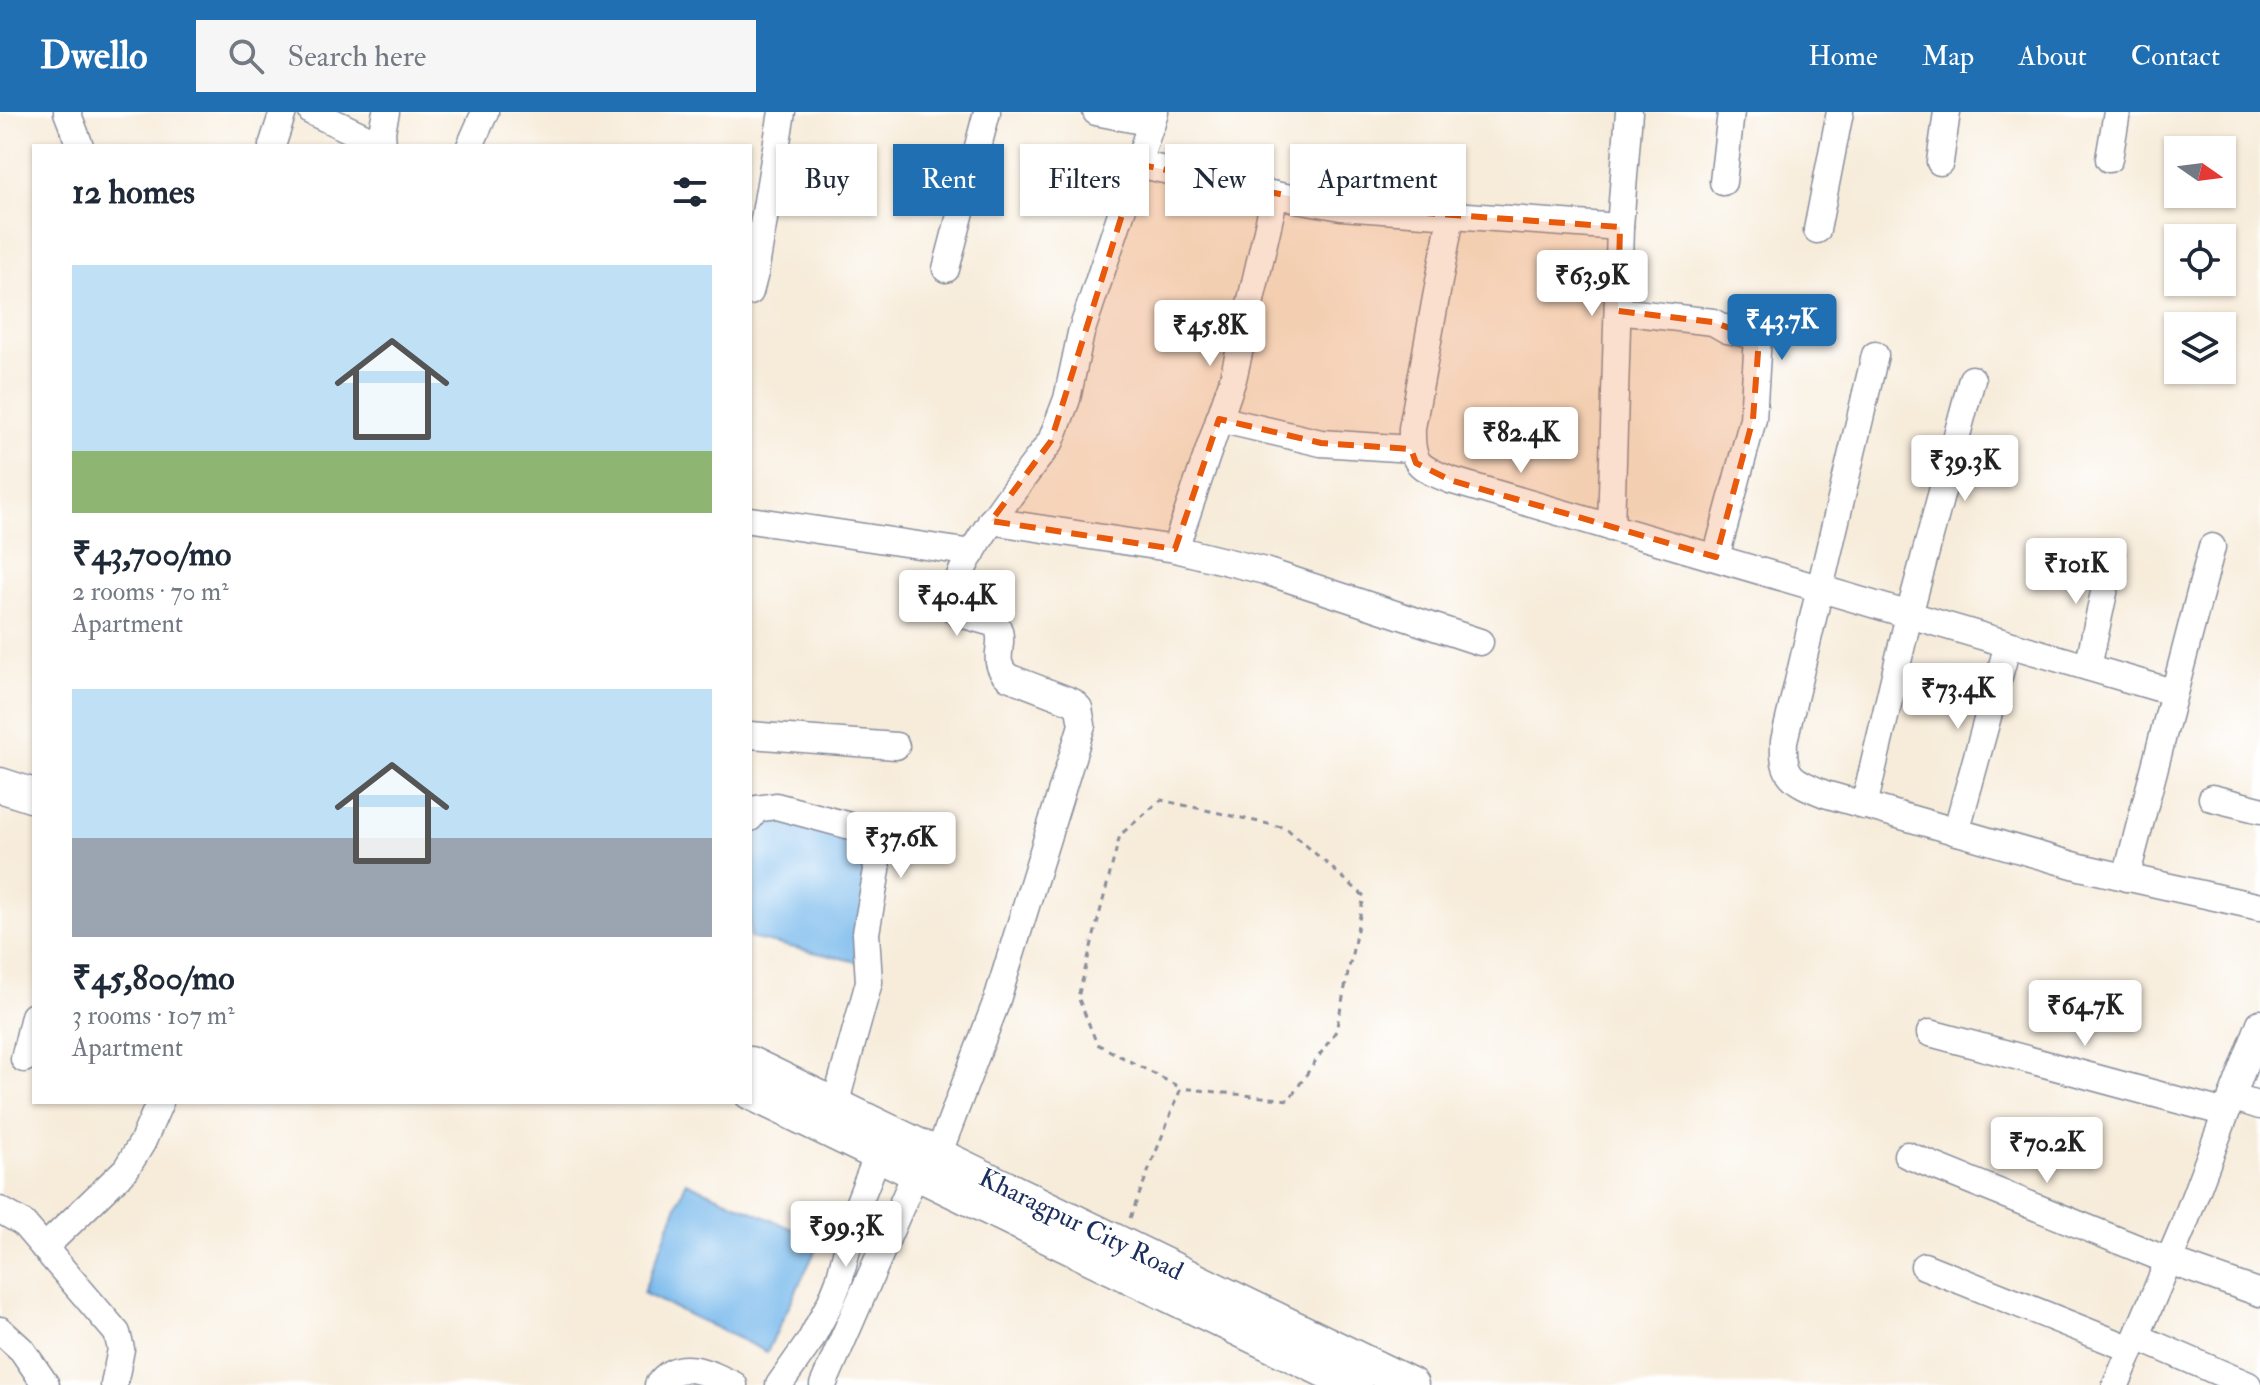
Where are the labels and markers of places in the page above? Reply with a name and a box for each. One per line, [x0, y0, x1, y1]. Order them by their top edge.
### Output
pin: ₹63.9K [1527, 250, 1657, 318]
pin: ₹43.7K [1717, 294, 1847, 362]
pin: ₹45.8K [1145, 300, 1275, 368]
pin: ₹82.4K [1456, 407, 1586, 475]
pin: ₹39.3K [1900, 435, 2030, 503]
pin: ₹101K [2020, 538, 2132, 606]
pin: ₹40.4K [892, 570, 1022, 638]
pin: ₹73.4K [1893, 663, 2023, 731]
pin: ₹37.6K [836, 812, 966, 880]
pin: ₹64.7K [2020, 980, 2150, 1048]
pin: ₹70.2K [1982, 1117, 2112, 1185]
pin: ₹99.3K [781, 1201, 911, 1269]

